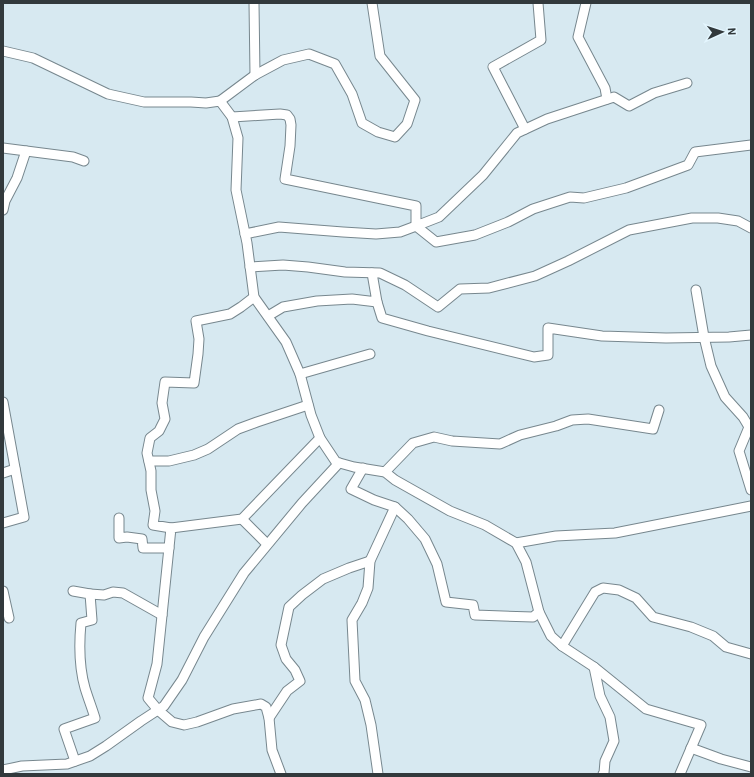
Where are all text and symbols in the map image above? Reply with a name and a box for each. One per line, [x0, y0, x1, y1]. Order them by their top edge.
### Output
north arrow [702, 12, 742, 52]
text: N [726, 27, 739, 35]

